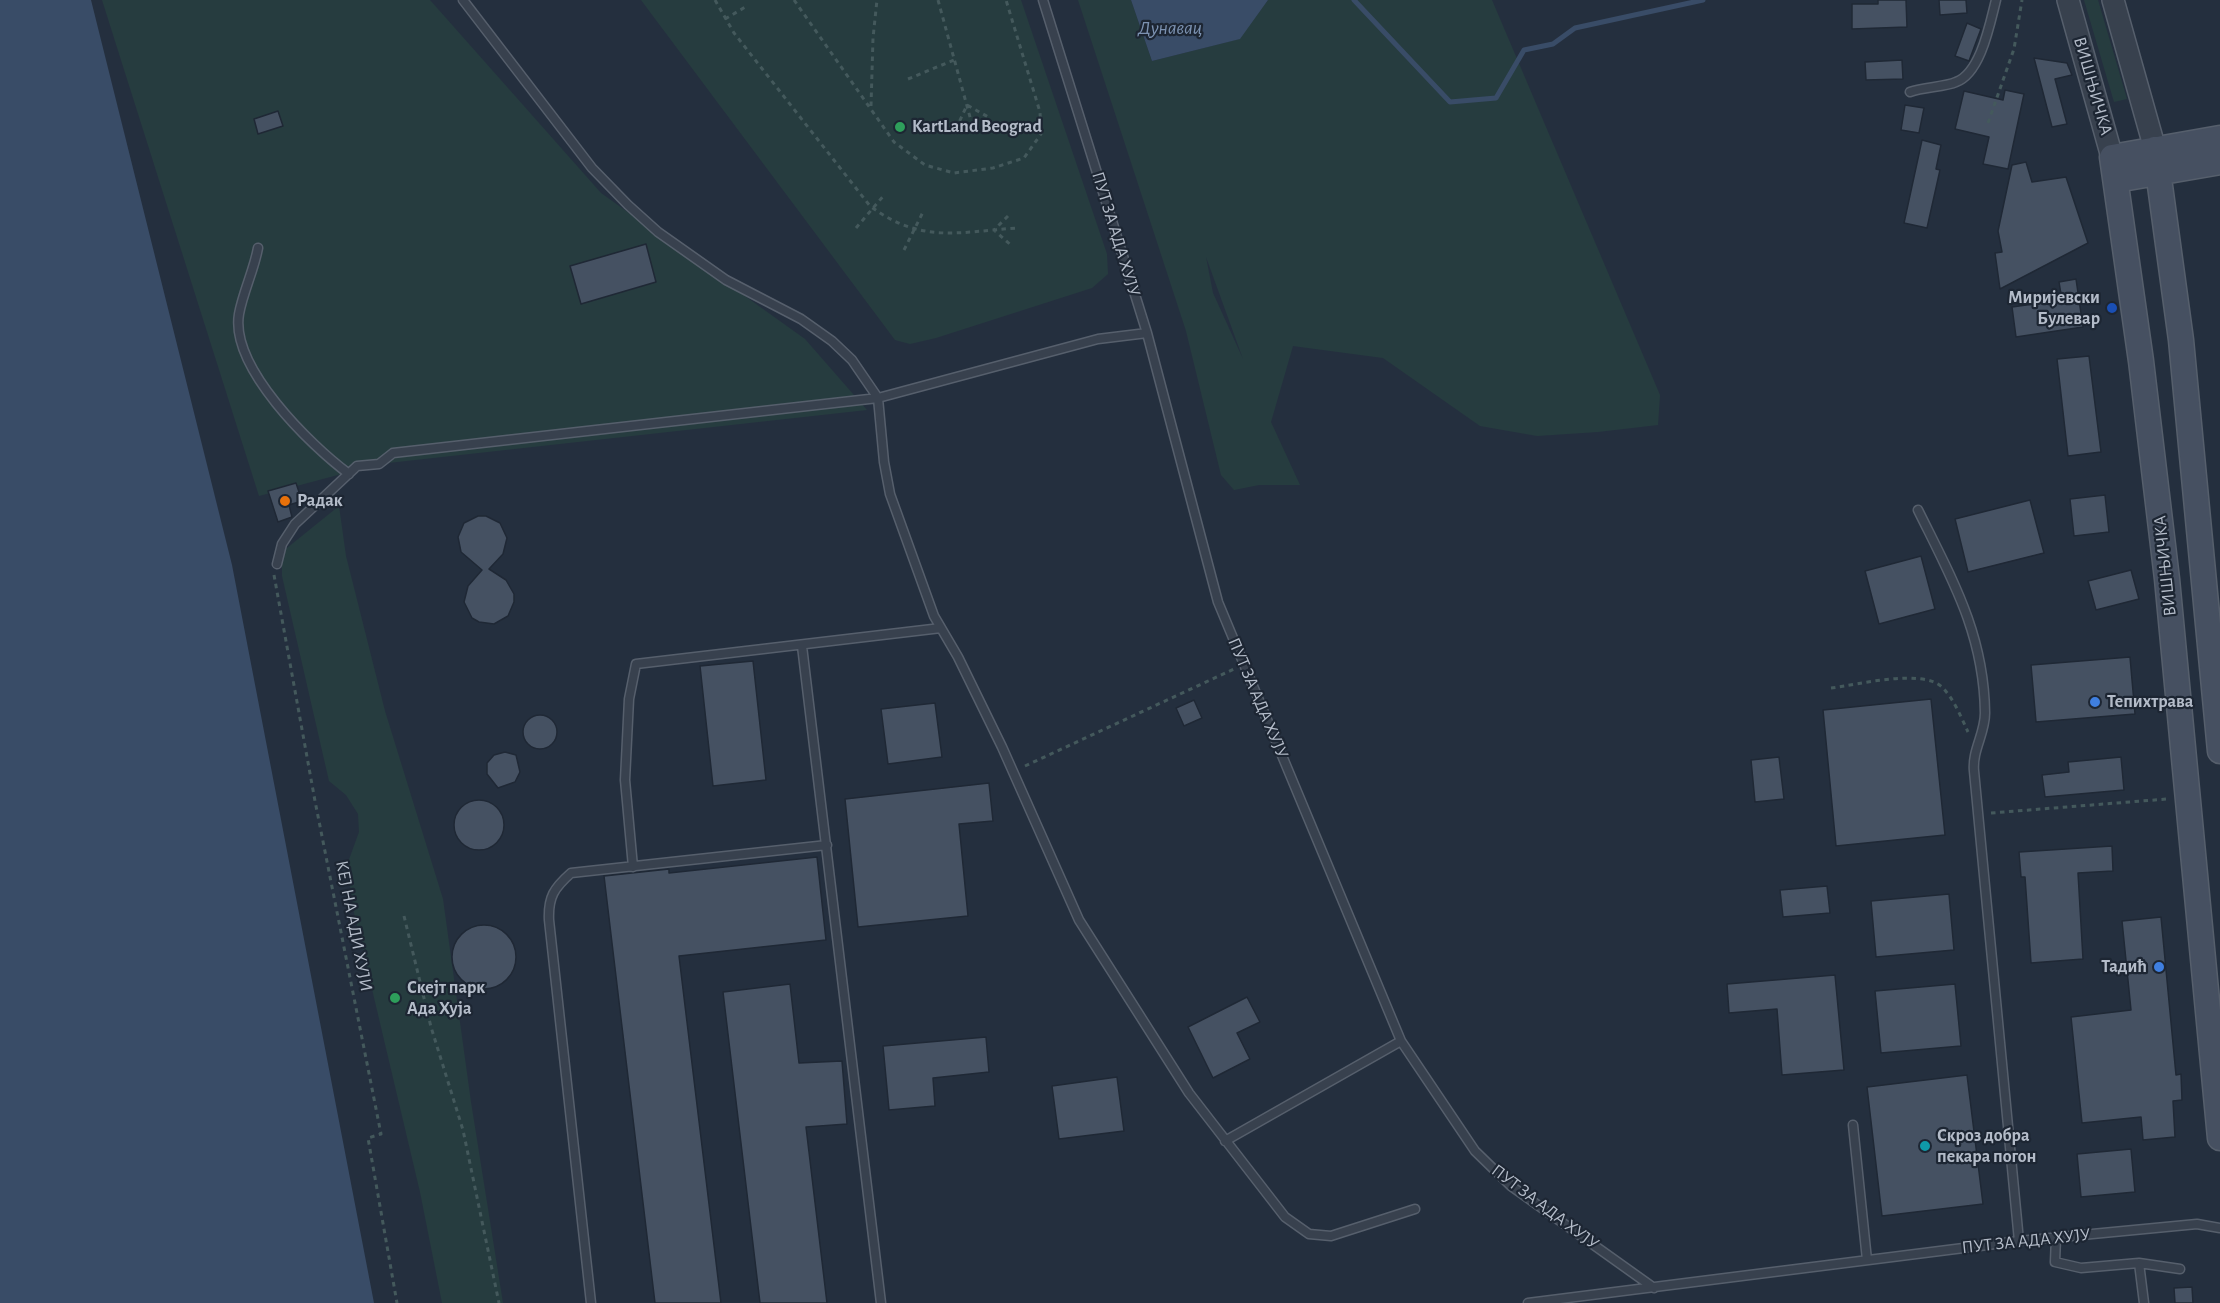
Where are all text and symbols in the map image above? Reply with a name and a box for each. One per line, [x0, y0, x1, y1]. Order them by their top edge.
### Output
water label: Дунавац [1138, 16, 1202, 40]
street label: ВИШЊИЧКА [2069, 34, 2117, 138]
place label: KartLand Beograd [912, 116, 1042, 138]
marker: KartLand Beograd [893, 120, 907, 134]
street label: ПУТ ЗА АДА ХУЈУ [1087, 169, 1145, 299]
place label: Миријевски Булевар [2008, 287, 2100, 330]
marker: Миријевски Булевар [2105, 301, 2119, 315]
place label: Радак [297, 490, 343, 512]
marker: Радак [278, 494, 292, 508]
street label: ВИШЊИЧКА [2149, 514, 2181, 618]
street label: ПУТ ЗА АДА ХУЈУ [1223, 634, 1293, 762]
place label: Тепихтрава [2107, 691, 2193, 713]
marker: Тепихтрава [2088, 695, 2102, 709]
street label: КЕЈ НА АДИ ХУЈИ [331, 859, 377, 993]
place label: Тадић [2101, 956, 2147, 978]
marker: Тадић [2152, 960, 2166, 974]
place label: Скејт парк Ада Хуја [407, 977, 485, 1020]
marker: Скејт парк Ада Хуја [388, 991, 402, 1005]
place label: Скроз добра пекара погон [1937, 1125, 2036, 1168]
marker: Скроз добра пекара погон [1918, 1139, 1932, 1153]
street label: ПУТ ЗА АДА ХУЈУ [1487, 1160, 1603, 1254]
street label: ПУТ ЗА АДА ХУЈУ [1961, 1224, 2091, 1258]

